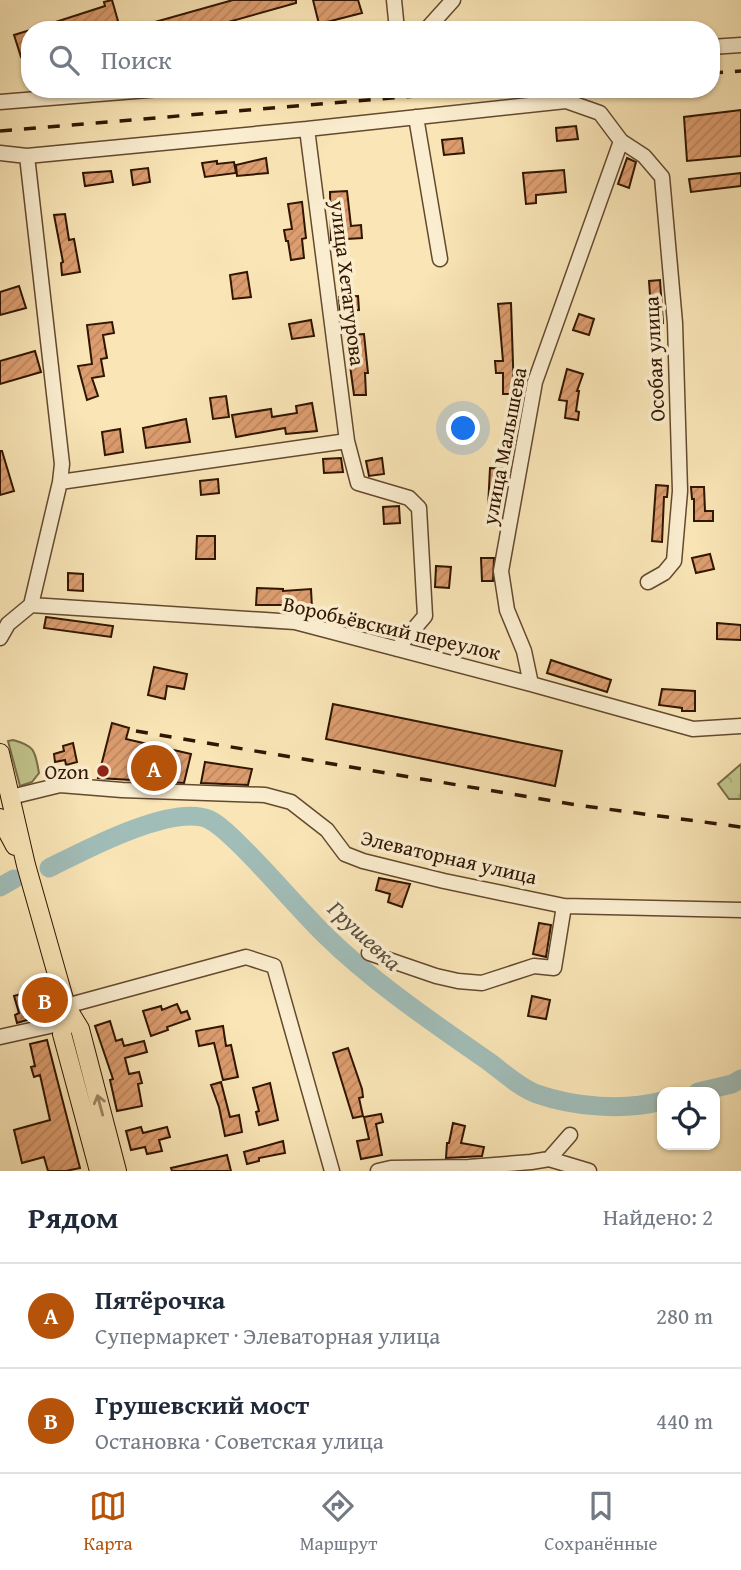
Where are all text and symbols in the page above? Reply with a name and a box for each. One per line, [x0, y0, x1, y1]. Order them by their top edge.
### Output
search box [21, 21, 720, 98]
text: Поиск [101, 40, 172, 79]
icon: search [45, 41, 83, 79]
street label: улица Хетагурова [322, 198, 374, 367]
street label: Особая улица [635, 296, 673, 422]
street label: улица Малышева [473, 364, 534, 528]
your location [446, 411, 480, 445]
street label: Воробьёвский переулок [280, 588, 504, 668]
pin: A [131, 742, 177, 794]
place label: Ozon [45, 756, 89, 787]
marker: Ozon [95, 763, 111, 779]
street label: Элеваторная улица [358, 822, 540, 892]
water label: Грушевка [320, 892, 409, 978]
pin: B [22, 974, 68, 1026]
map controls [657, 1087, 720, 1150]
button: locate [657, 1087, 720, 1150]
one-way arrow [93, 1094, 106, 1117]
text: Рядом [28, 1195, 119, 1239]
text: Найдено: 2 [603, 1200, 713, 1233]
text: Пятёрочка [95, 1280, 225, 1319]
text: A [44, 1299, 58, 1332]
text: 280 m [656, 1299, 713, 1332]
text: Супермаркет · Элеваторная улица [95, 1319, 440, 1352]
text: Грушевский мост [95, 1385, 309, 1424]
text: B [44, 1404, 58, 1437]
text: 440 m [656, 1404, 713, 1437]
text: Остановка · Советская улица [95, 1424, 384, 1457]
tab: Карта [83, 1487, 133, 1557]
tab: Маршрут [300, 1487, 377, 1557]
tab: Сохранённые [544, 1487, 657, 1557]

